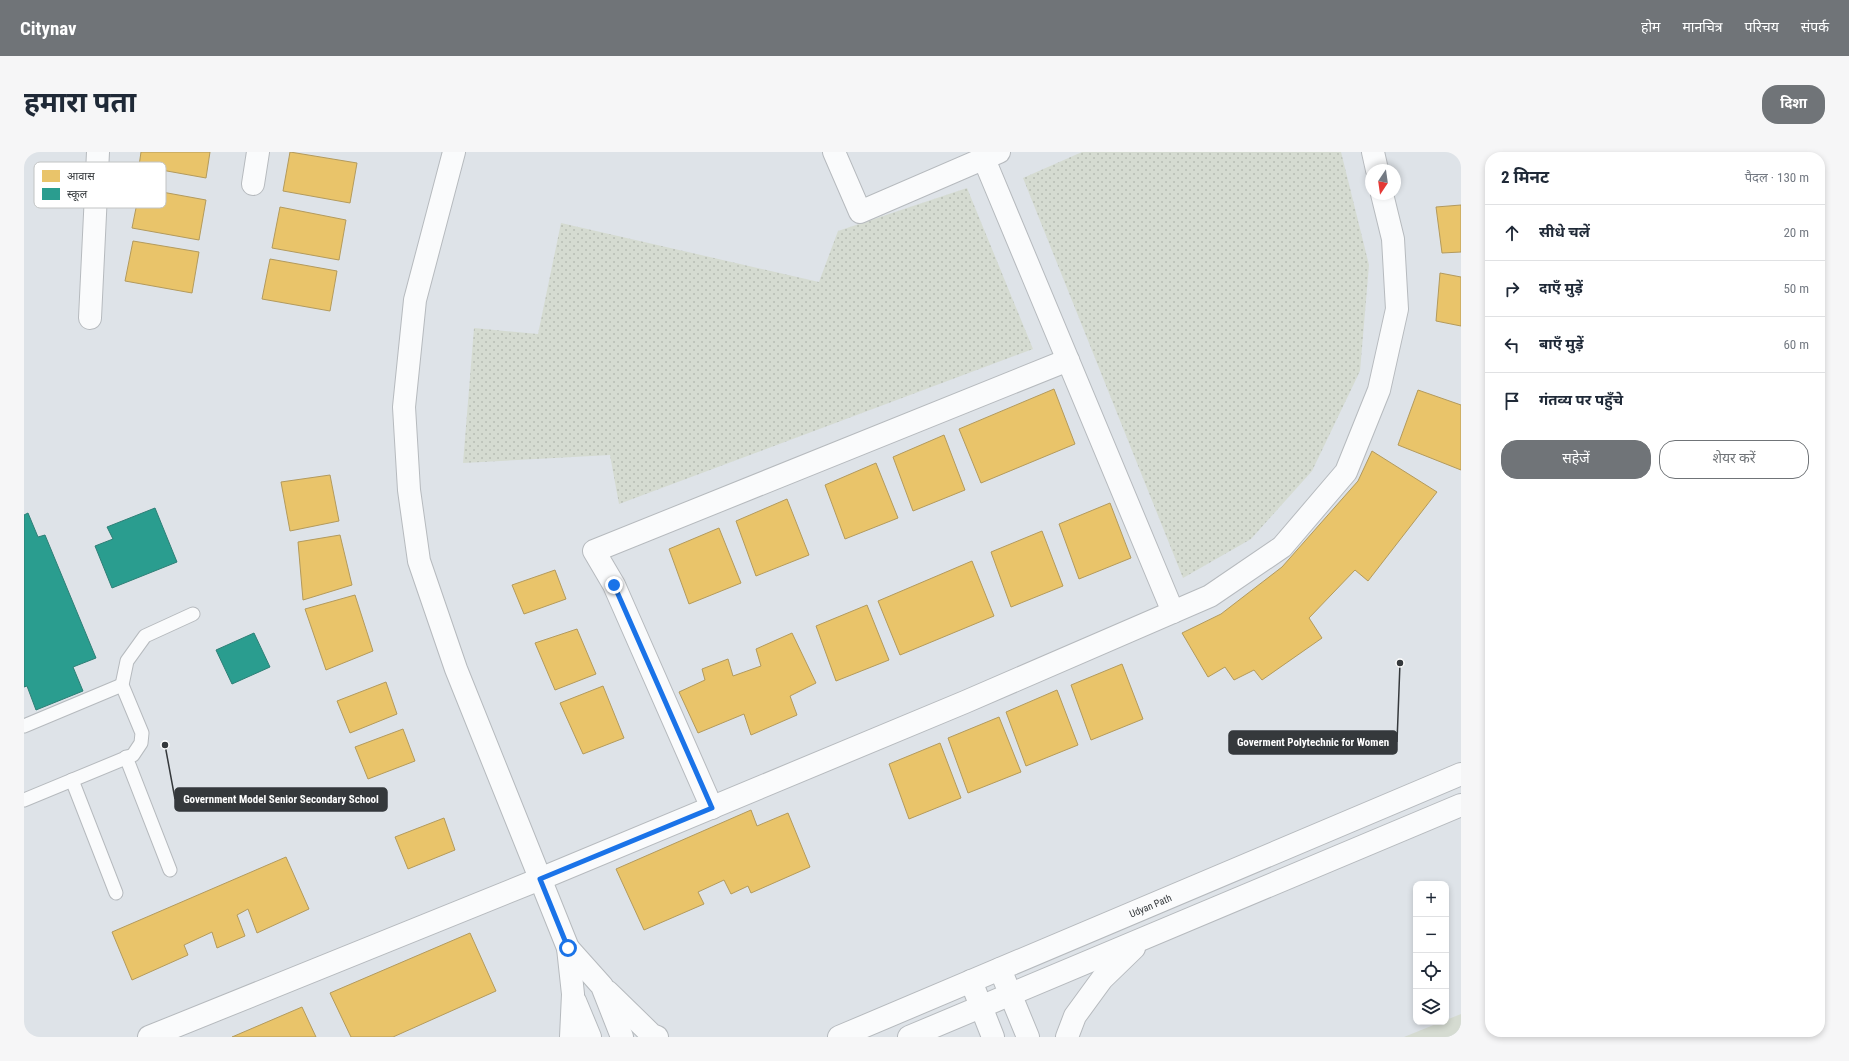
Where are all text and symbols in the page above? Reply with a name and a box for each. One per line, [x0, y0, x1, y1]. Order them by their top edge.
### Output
text: Citynav [20, 17, 77, 40]
text: होम [1641, 19, 1660, 35]
text: मानचित्र [1682, 19, 1723, 35]
text: परिचय [1745, 19, 1779, 35]
text: संपर्क [1801, 19, 1829, 35]
button: दिशा [1762, 85, 1825, 124]
text: हमारा पता [24, 86, 136, 119]
legend [34, 162, 166, 208]
north arrow [1365, 164, 1401, 200]
text: 2 मिनट [1501, 167, 1549, 187]
text: आवास [67, 170, 95, 183]
text: पैदल · 130 m [1745, 170, 1809, 185]
text: स्कूल [67, 188, 88, 202]
icon: ahead [1501, 222, 1523, 244]
text: सीधे चलें [1539, 223, 1590, 241]
text: 20 m [1783, 225, 1809, 240]
icon: right [1501, 278, 1523, 300]
text: दाएँ मुड़ें [1539, 279, 1583, 297]
text: 50 m [1783, 281, 1809, 296]
icon: left [1501, 334, 1523, 356]
text: बाएँ मुड़ें [1539, 335, 1584, 353]
text: 60 m [1783, 337, 1809, 352]
icon: arrive [1501, 390, 1523, 412]
text: गंतव्य पर पहुँचे [1539, 391, 1623, 409]
button: सहेजें [1501, 440, 1651, 479]
button: शेयर करें [1659, 440, 1809, 479]
route end [605, 576, 623, 594]
callout: Goverment Polytechnic for Women [1229, 731, 1397, 754]
text: Goverment Polytechnic for Women [1237, 736, 1389, 749]
callout: Government Model Senior Secondary School [175, 788, 387, 811]
text: Government Model Senior Secondary School [183, 793, 379, 806]
map controls [1413, 881, 1449, 1025]
button: + [1413, 881, 1449, 917]
street label: Udyan Path [1128, 892, 1173, 919]
button: − [1413, 917, 1449, 953]
route start [559, 939, 577, 957]
button: locate [1413, 953, 1449, 989]
button: layers [1413, 989, 1449, 1025]

